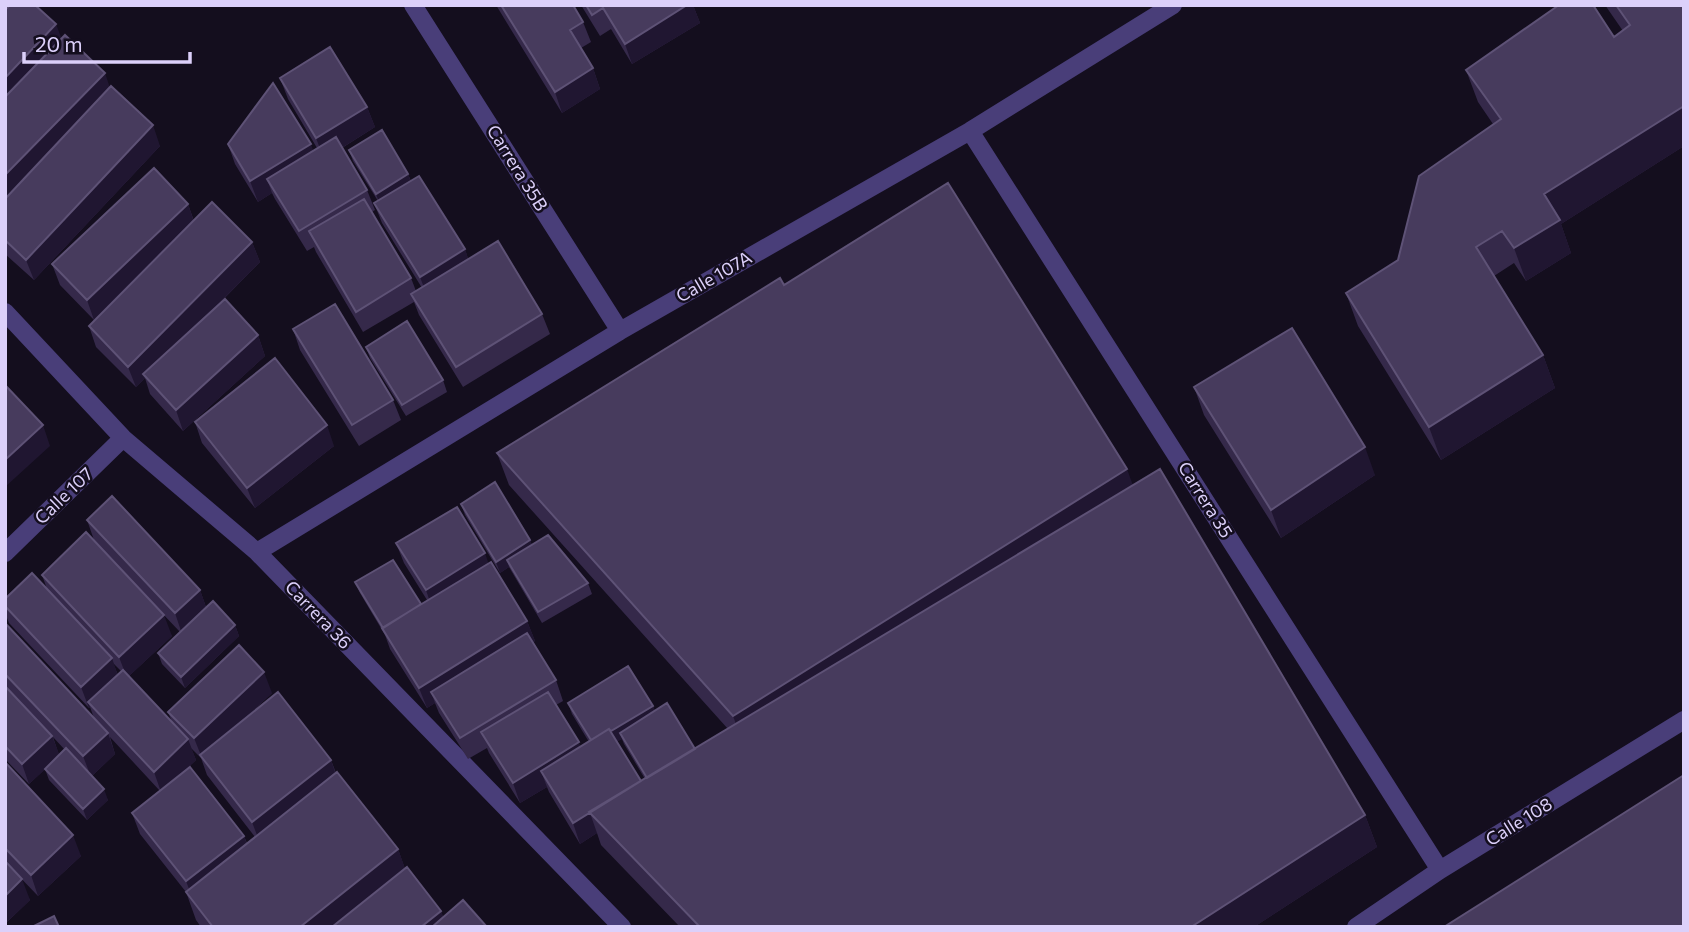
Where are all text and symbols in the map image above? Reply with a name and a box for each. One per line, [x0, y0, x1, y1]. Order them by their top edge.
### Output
scale bar [24, 21, 191, 65]
text: 20 m [35, 31, 83, 56]
street label: Carrera 35B [483, 120, 553, 215]
street label: Calle 107A [672, 246, 755, 307]
street label: Carrera 35 [1174, 457, 1238, 542]
street label: Calle 107 [30, 462, 97, 528]
street label: Carrera 36 [281, 576, 357, 653]
street label: Calle 108 [1481, 792, 1556, 850]

